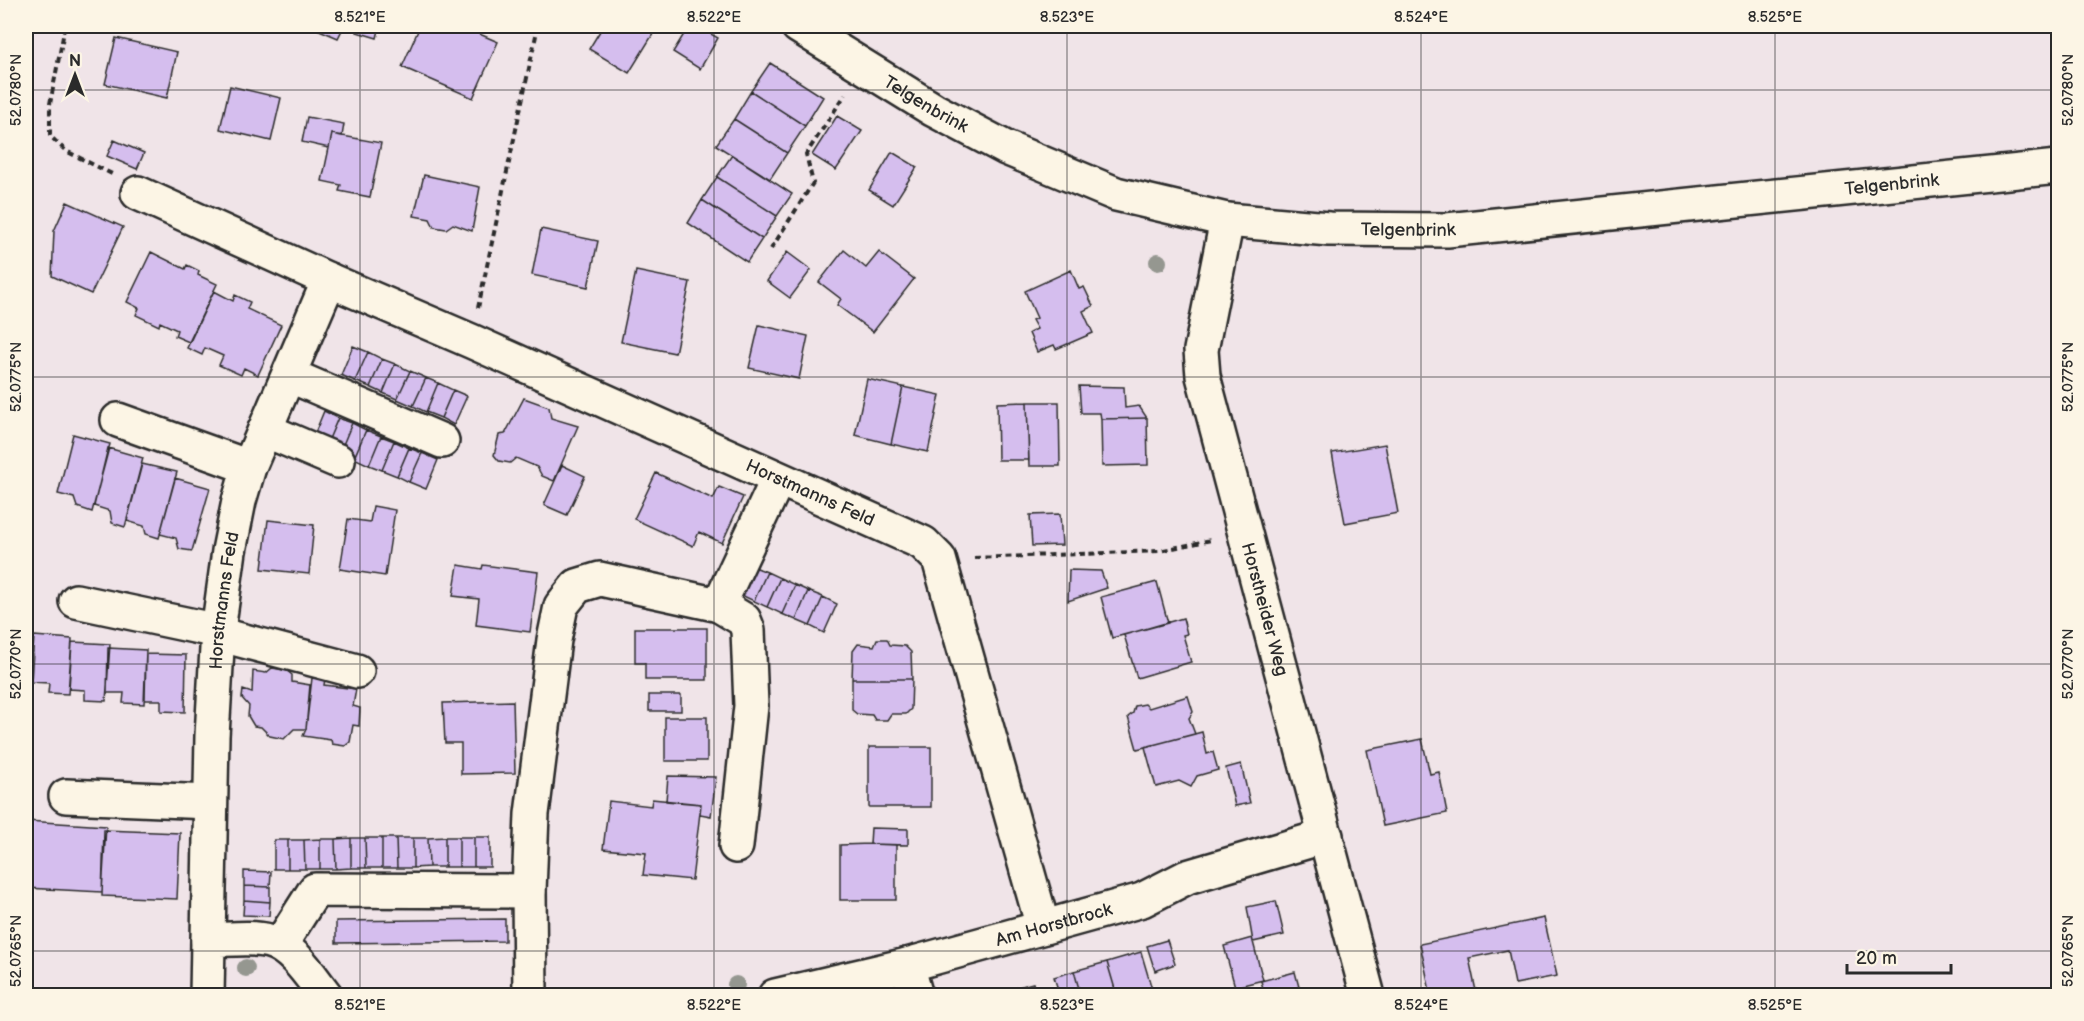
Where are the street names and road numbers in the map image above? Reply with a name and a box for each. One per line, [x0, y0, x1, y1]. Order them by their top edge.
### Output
street label: Telgenbrink [880, 71, 972, 137]
street label: Telgenbrink [1844, 169, 1940, 199]
street label: Telgenbrink [1361, 219, 1457, 240]
street label: Horstmanns Feld [743, 455, 878, 530]
street label: Horstmanns Feld [205, 530, 243, 670]
street label: Horstheider Weg [1237, 540, 1293, 678]
street label: Am Horstbrock [993, 898, 1115, 950]

